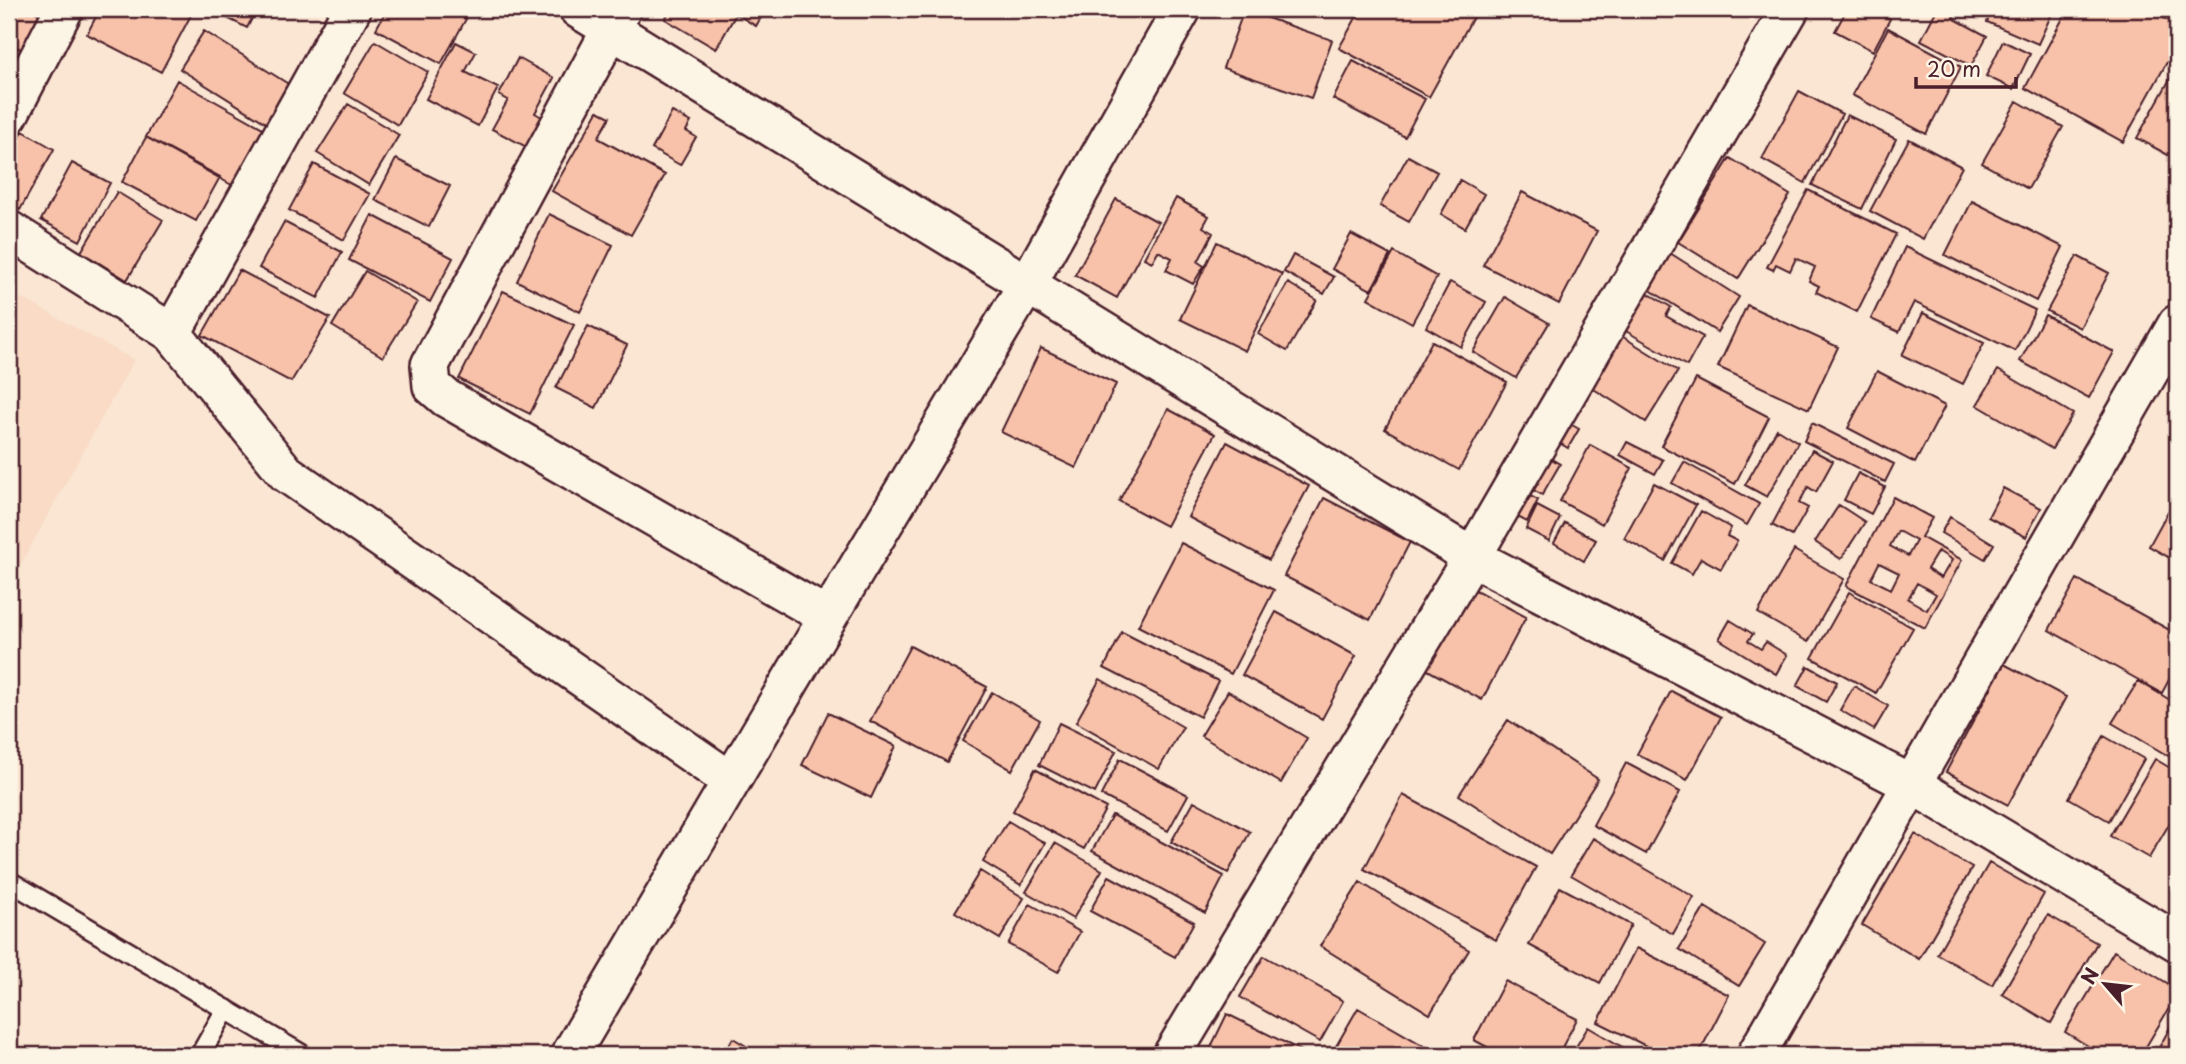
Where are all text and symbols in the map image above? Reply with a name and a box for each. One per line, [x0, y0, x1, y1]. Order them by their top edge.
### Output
scale bar [1916, 46, 2016, 90]
text: 20 m [1927, 52, 1981, 84]
north arrow [2070, 948, 2140, 1018]
text: N [2073, 962, 2105, 989]

